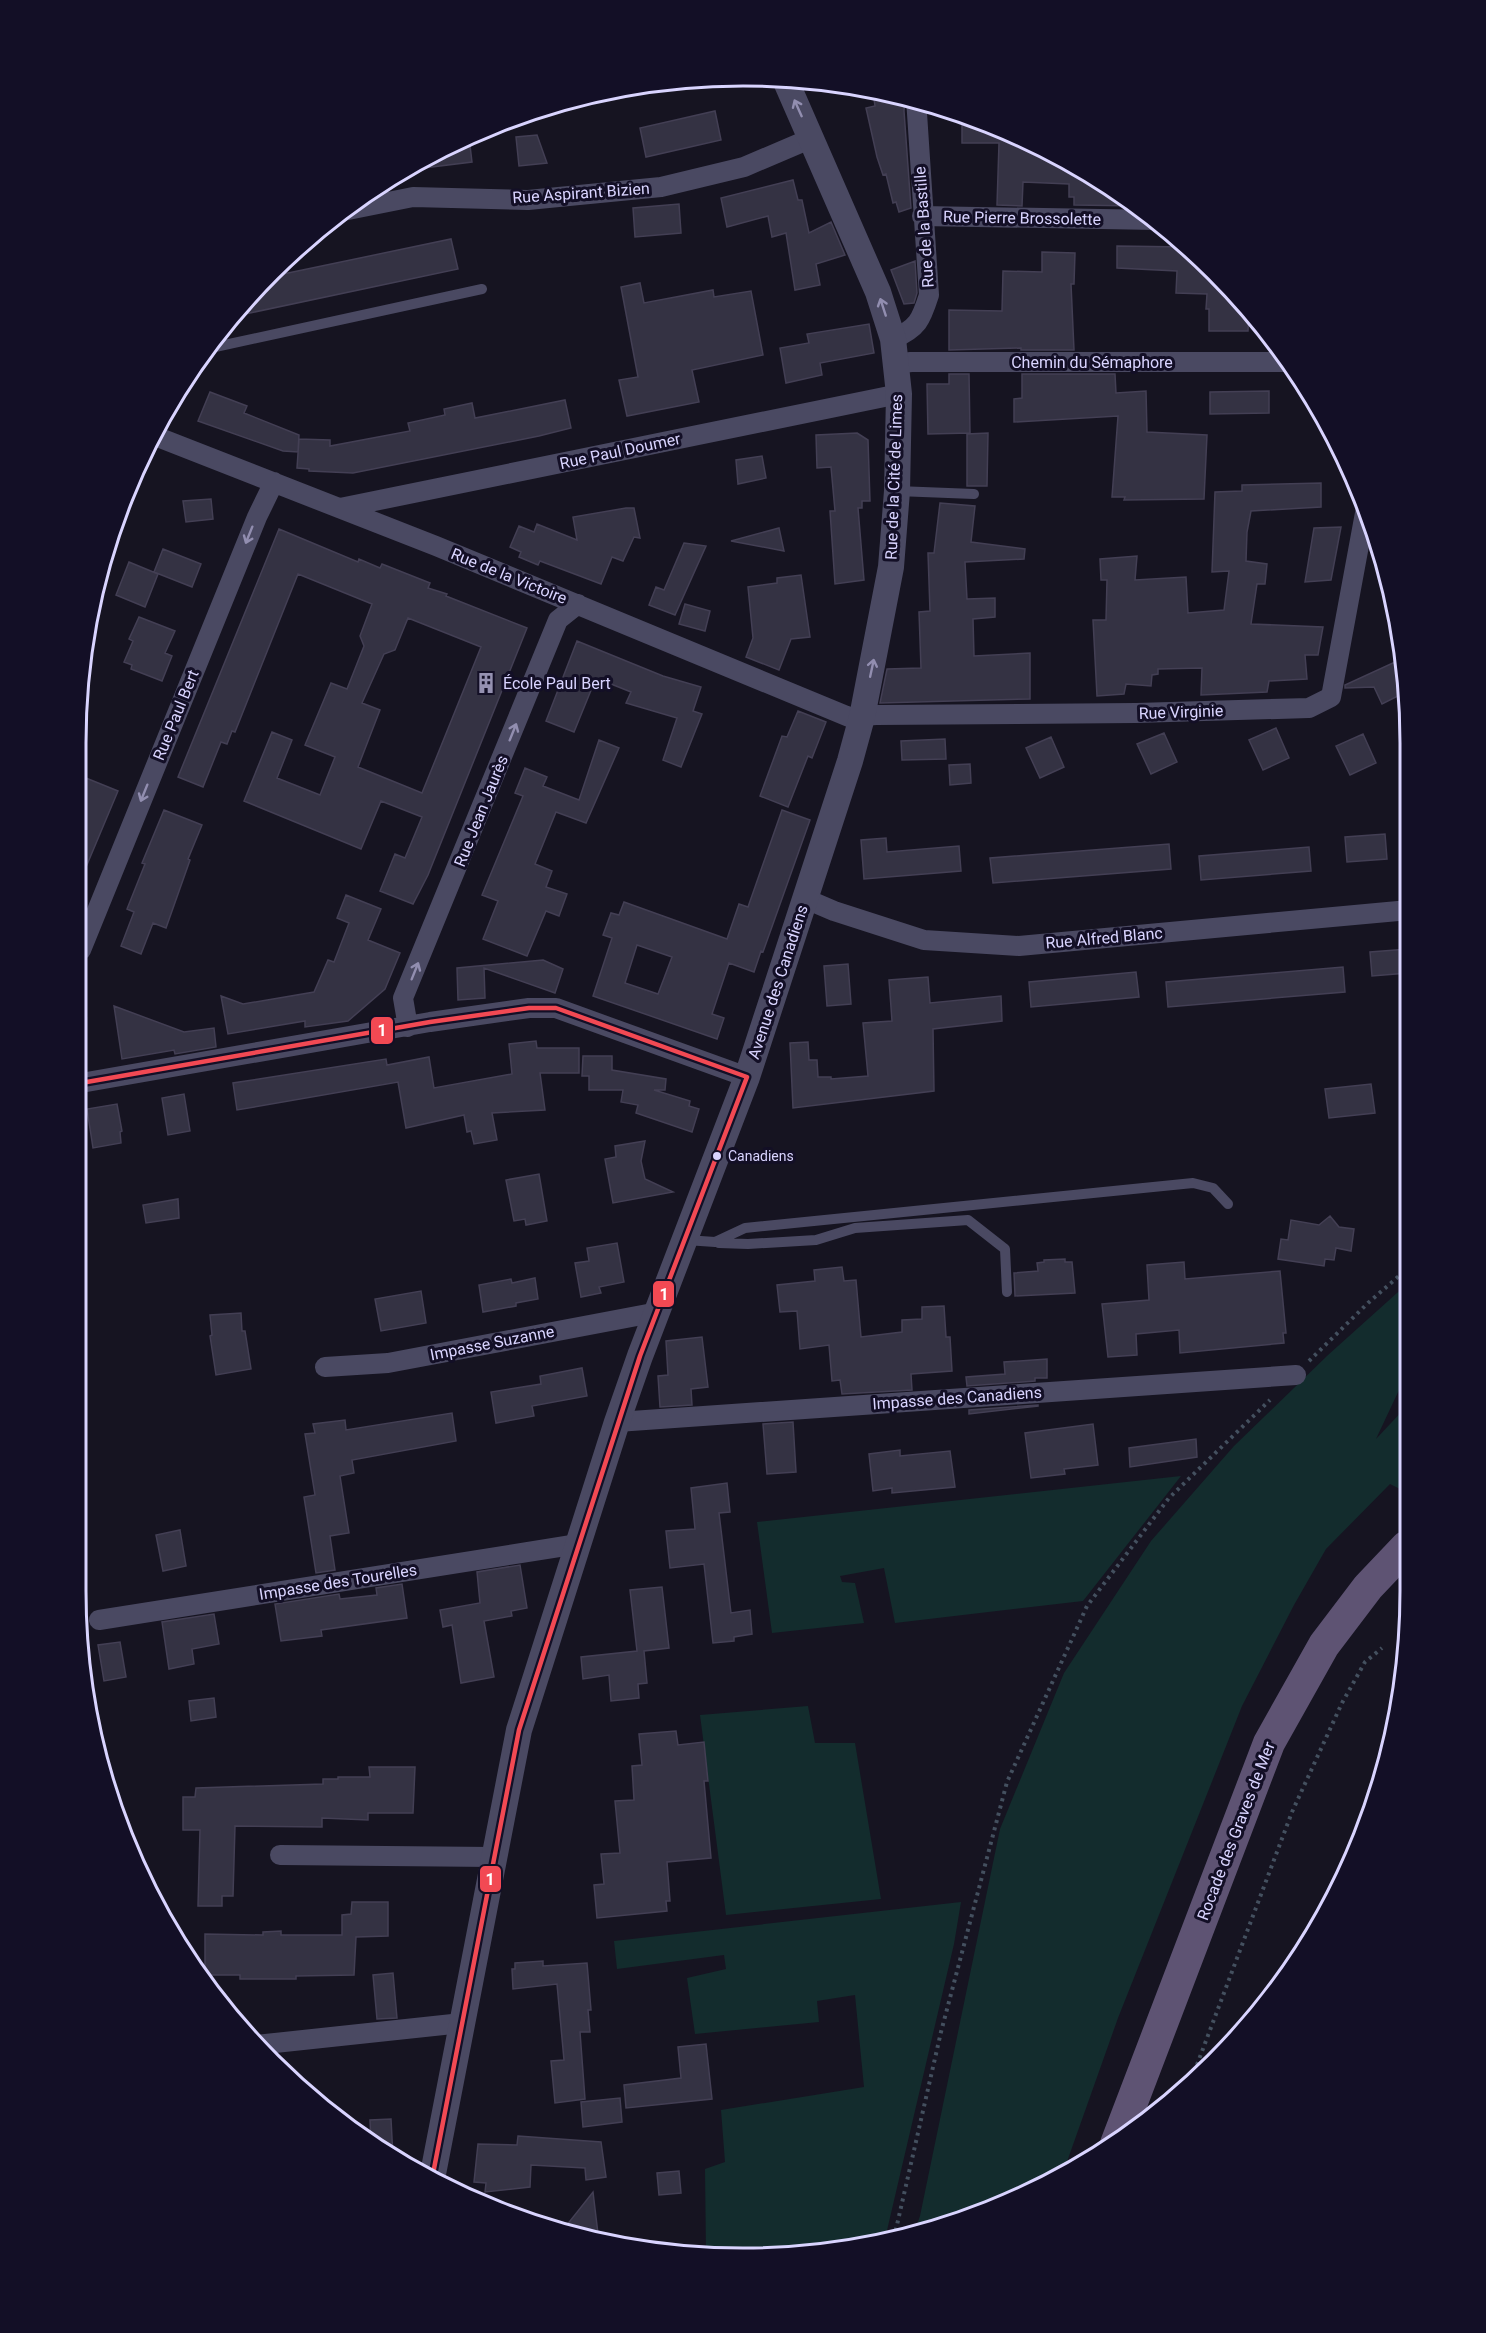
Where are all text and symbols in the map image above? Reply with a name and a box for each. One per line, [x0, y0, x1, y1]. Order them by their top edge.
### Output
one-way arrow [792, 100, 803, 118]
street label: Rue de la Bastille [910, 166, 938, 288]
street label: Rue Aspirant Bizien [512, 179, 650, 207]
street label: Rue Pierre Brossolette [943, 207, 1101, 229]
one-way arrow [877, 298, 888, 317]
street label: Chemin du Sémaphore [1011, 353, 1173, 372]
street label: Rue de la Cité de Limes [882, 394, 906, 560]
street label: Rue Paul Doumer [558, 429, 683, 473]
one-way arrow [243, 525, 254, 544]
street label: Rue de la Victoire [448, 544, 570, 608]
one-way arrow [867, 659, 878, 678]
street label: Rue Paul Bert [149, 667, 203, 763]
building icon: École Paul Bert [474, 671, 498, 695]
place label: École Paul Bert [503, 674, 611, 693]
street label: Rue Virginie [1138, 701, 1224, 723]
one-way arrow [508, 724, 519, 742]
street label: Rue Jean Jaurès [450, 753, 512, 869]
one-way arrow [138, 784, 149, 802]
street label: Avenue des Canadiens [744, 902, 812, 1062]
street label: Rue Alfred Blanc [1045, 923, 1163, 953]
one-way arrow [410, 962, 421, 981]
line badge: 1 [370, 1016, 394, 1045]
text: 1 [377, 1021, 387, 1040]
place label: Canadiens [728, 1148, 794, 1164]
marker: Canadiens [711, 1150, 723, 1162]
line badge: 1 [652, 1280, 675, 1308]
text: 1 [659, 1285, 669, 1304]
street label: Impasse Suzanne [428, 1322, 556, 1364]
street label: Impasse des Canadiens [872, 1383, 1042, 1413]
street label: Impasse des Tourelles [258, 1560, 418, 1604]
street label: Rocade des Graves de Mer [1193, 1739, 1279, 1923]
line badge: 1 [479, 1865, 502, 1893]
text: 1 [485, 1870, 495, 1889]

